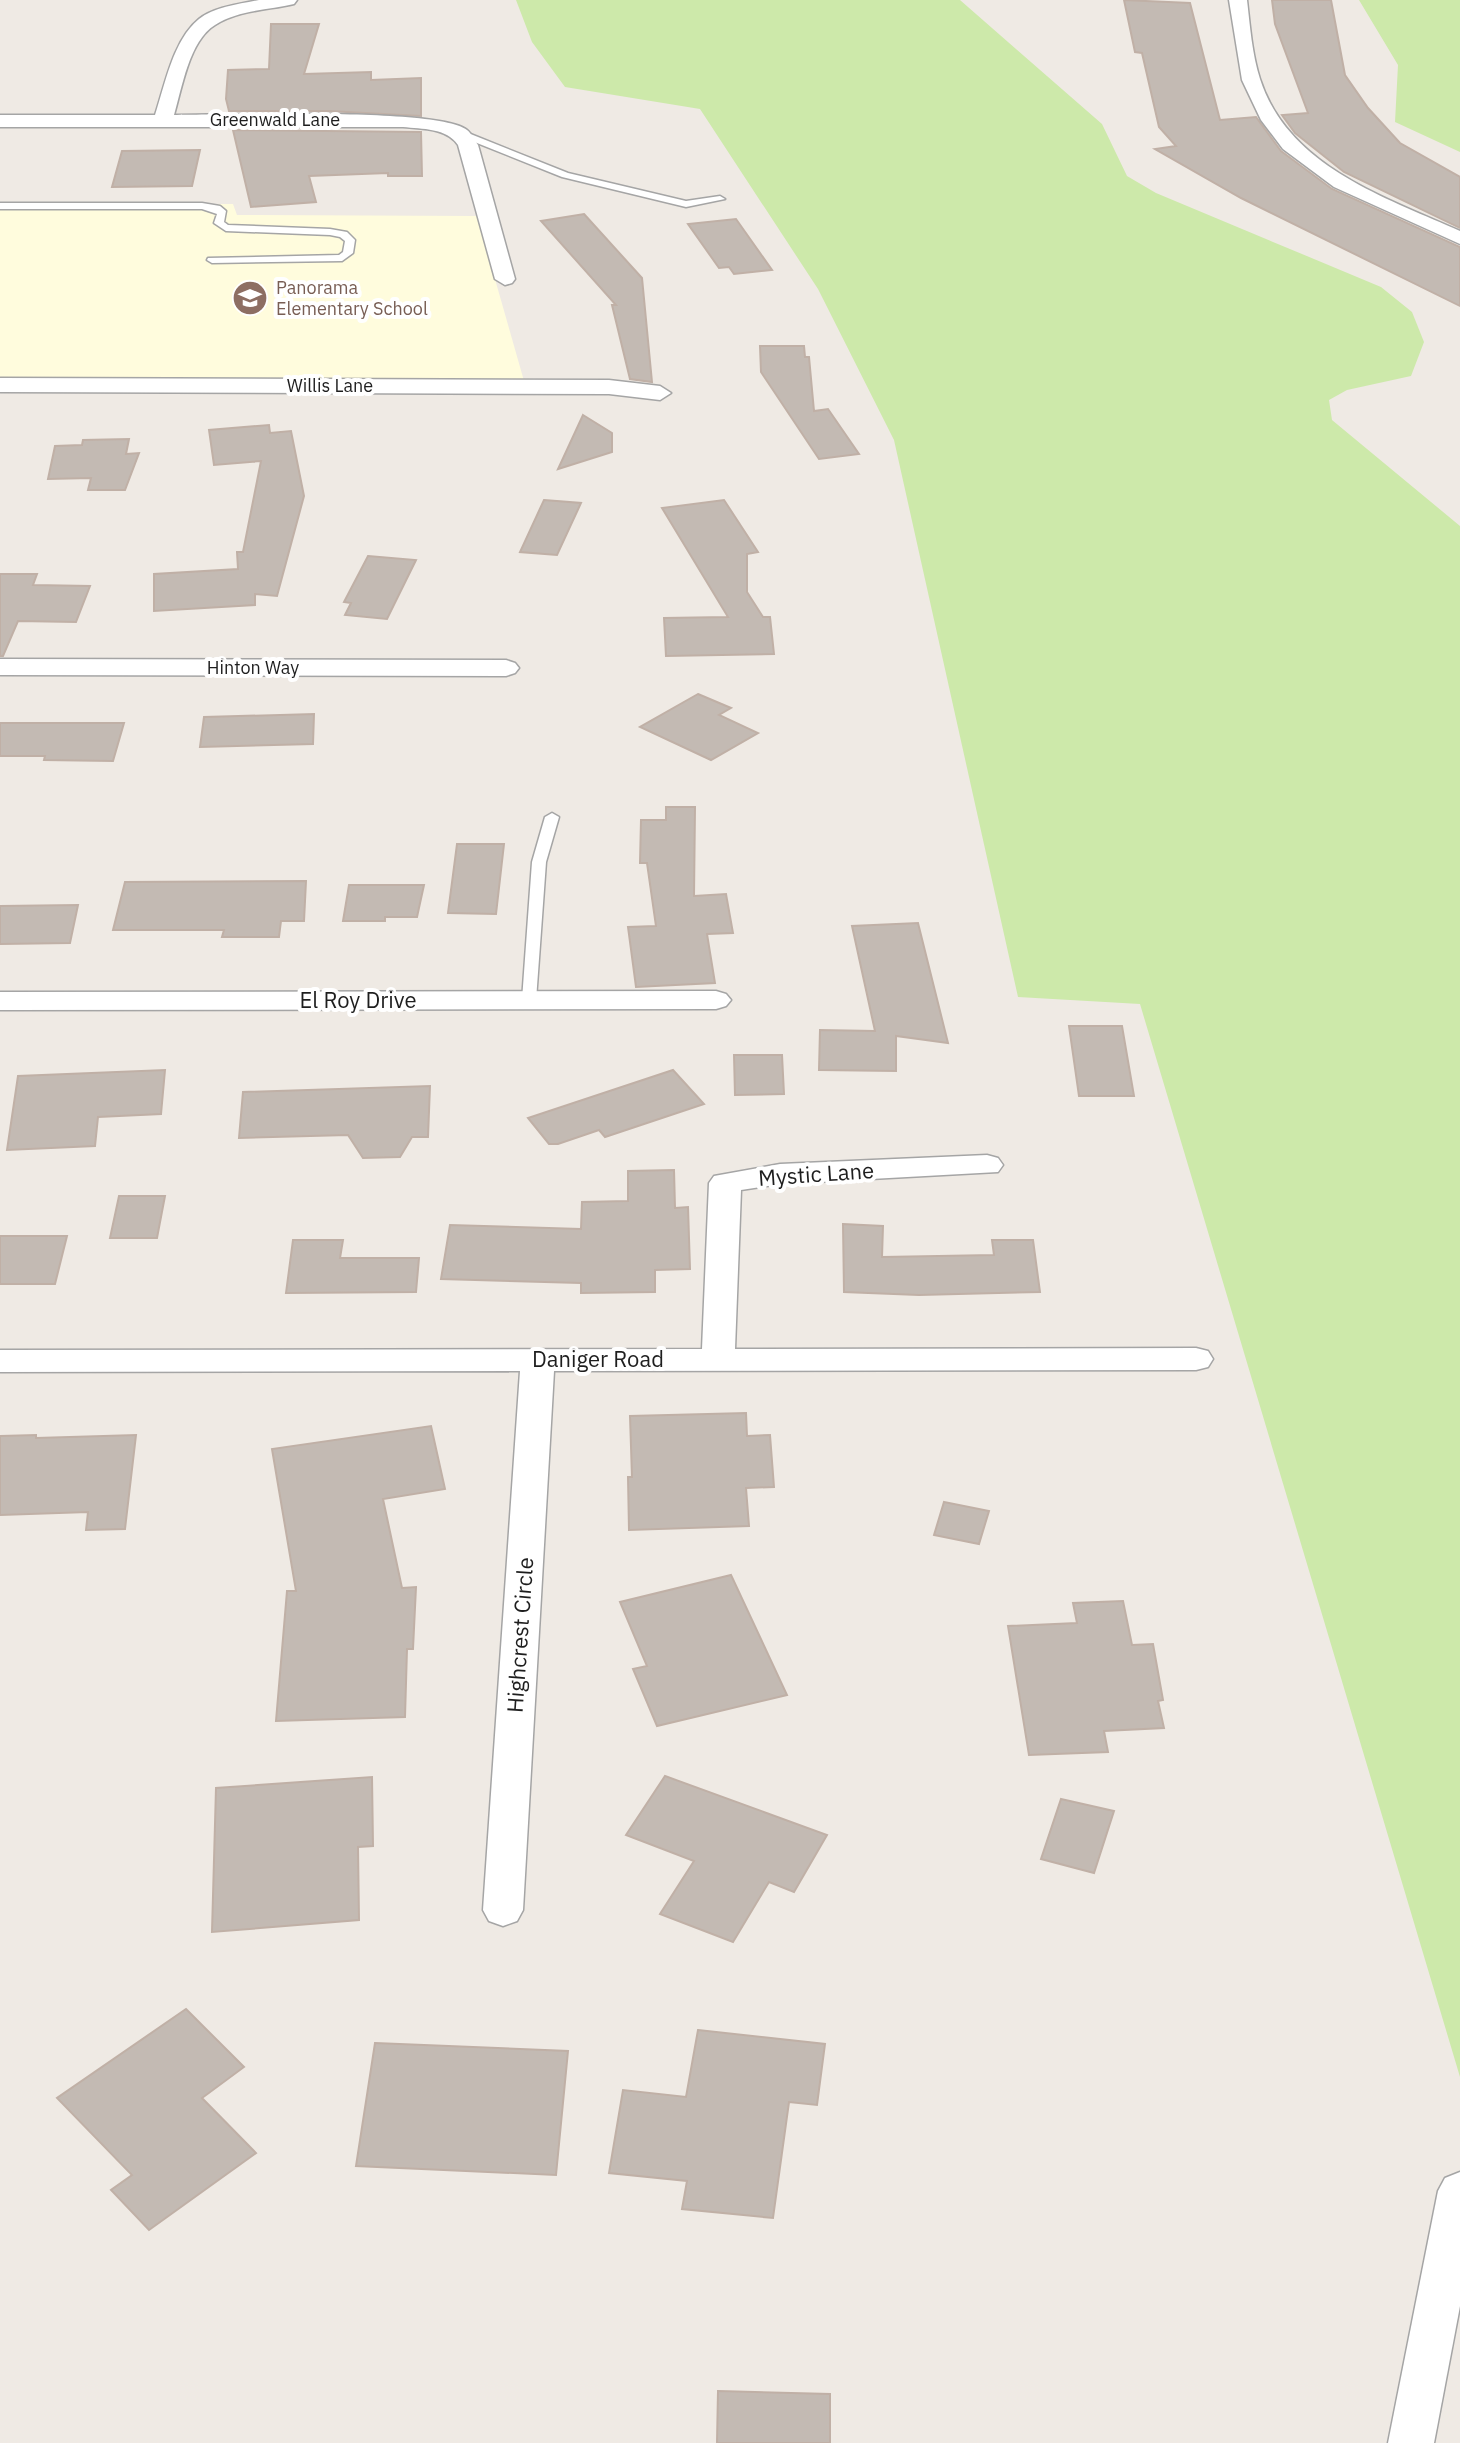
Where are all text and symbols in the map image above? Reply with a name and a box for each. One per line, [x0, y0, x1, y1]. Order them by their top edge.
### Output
street label: Greenwald Lane [210, 108, 340, 131]
place label: Panorama Elementary School [276, 276, 428, 320]
school or university icon: Panorama Elementary School [231, 279, 269, 317]
street label: Willis Lane [287, 374, 373, 397]
street label: Hinton Way [207, 656, 299, 679]
street label: El Roy Drive [299, 985, 417, 1014]
street label: Mystic Lane [757, 1155, 875, 1192]
street label: Daniger Road [532, 1344, 664, 1373]
street label: Highcrest Circle [500, 1556, 539, 1714]

